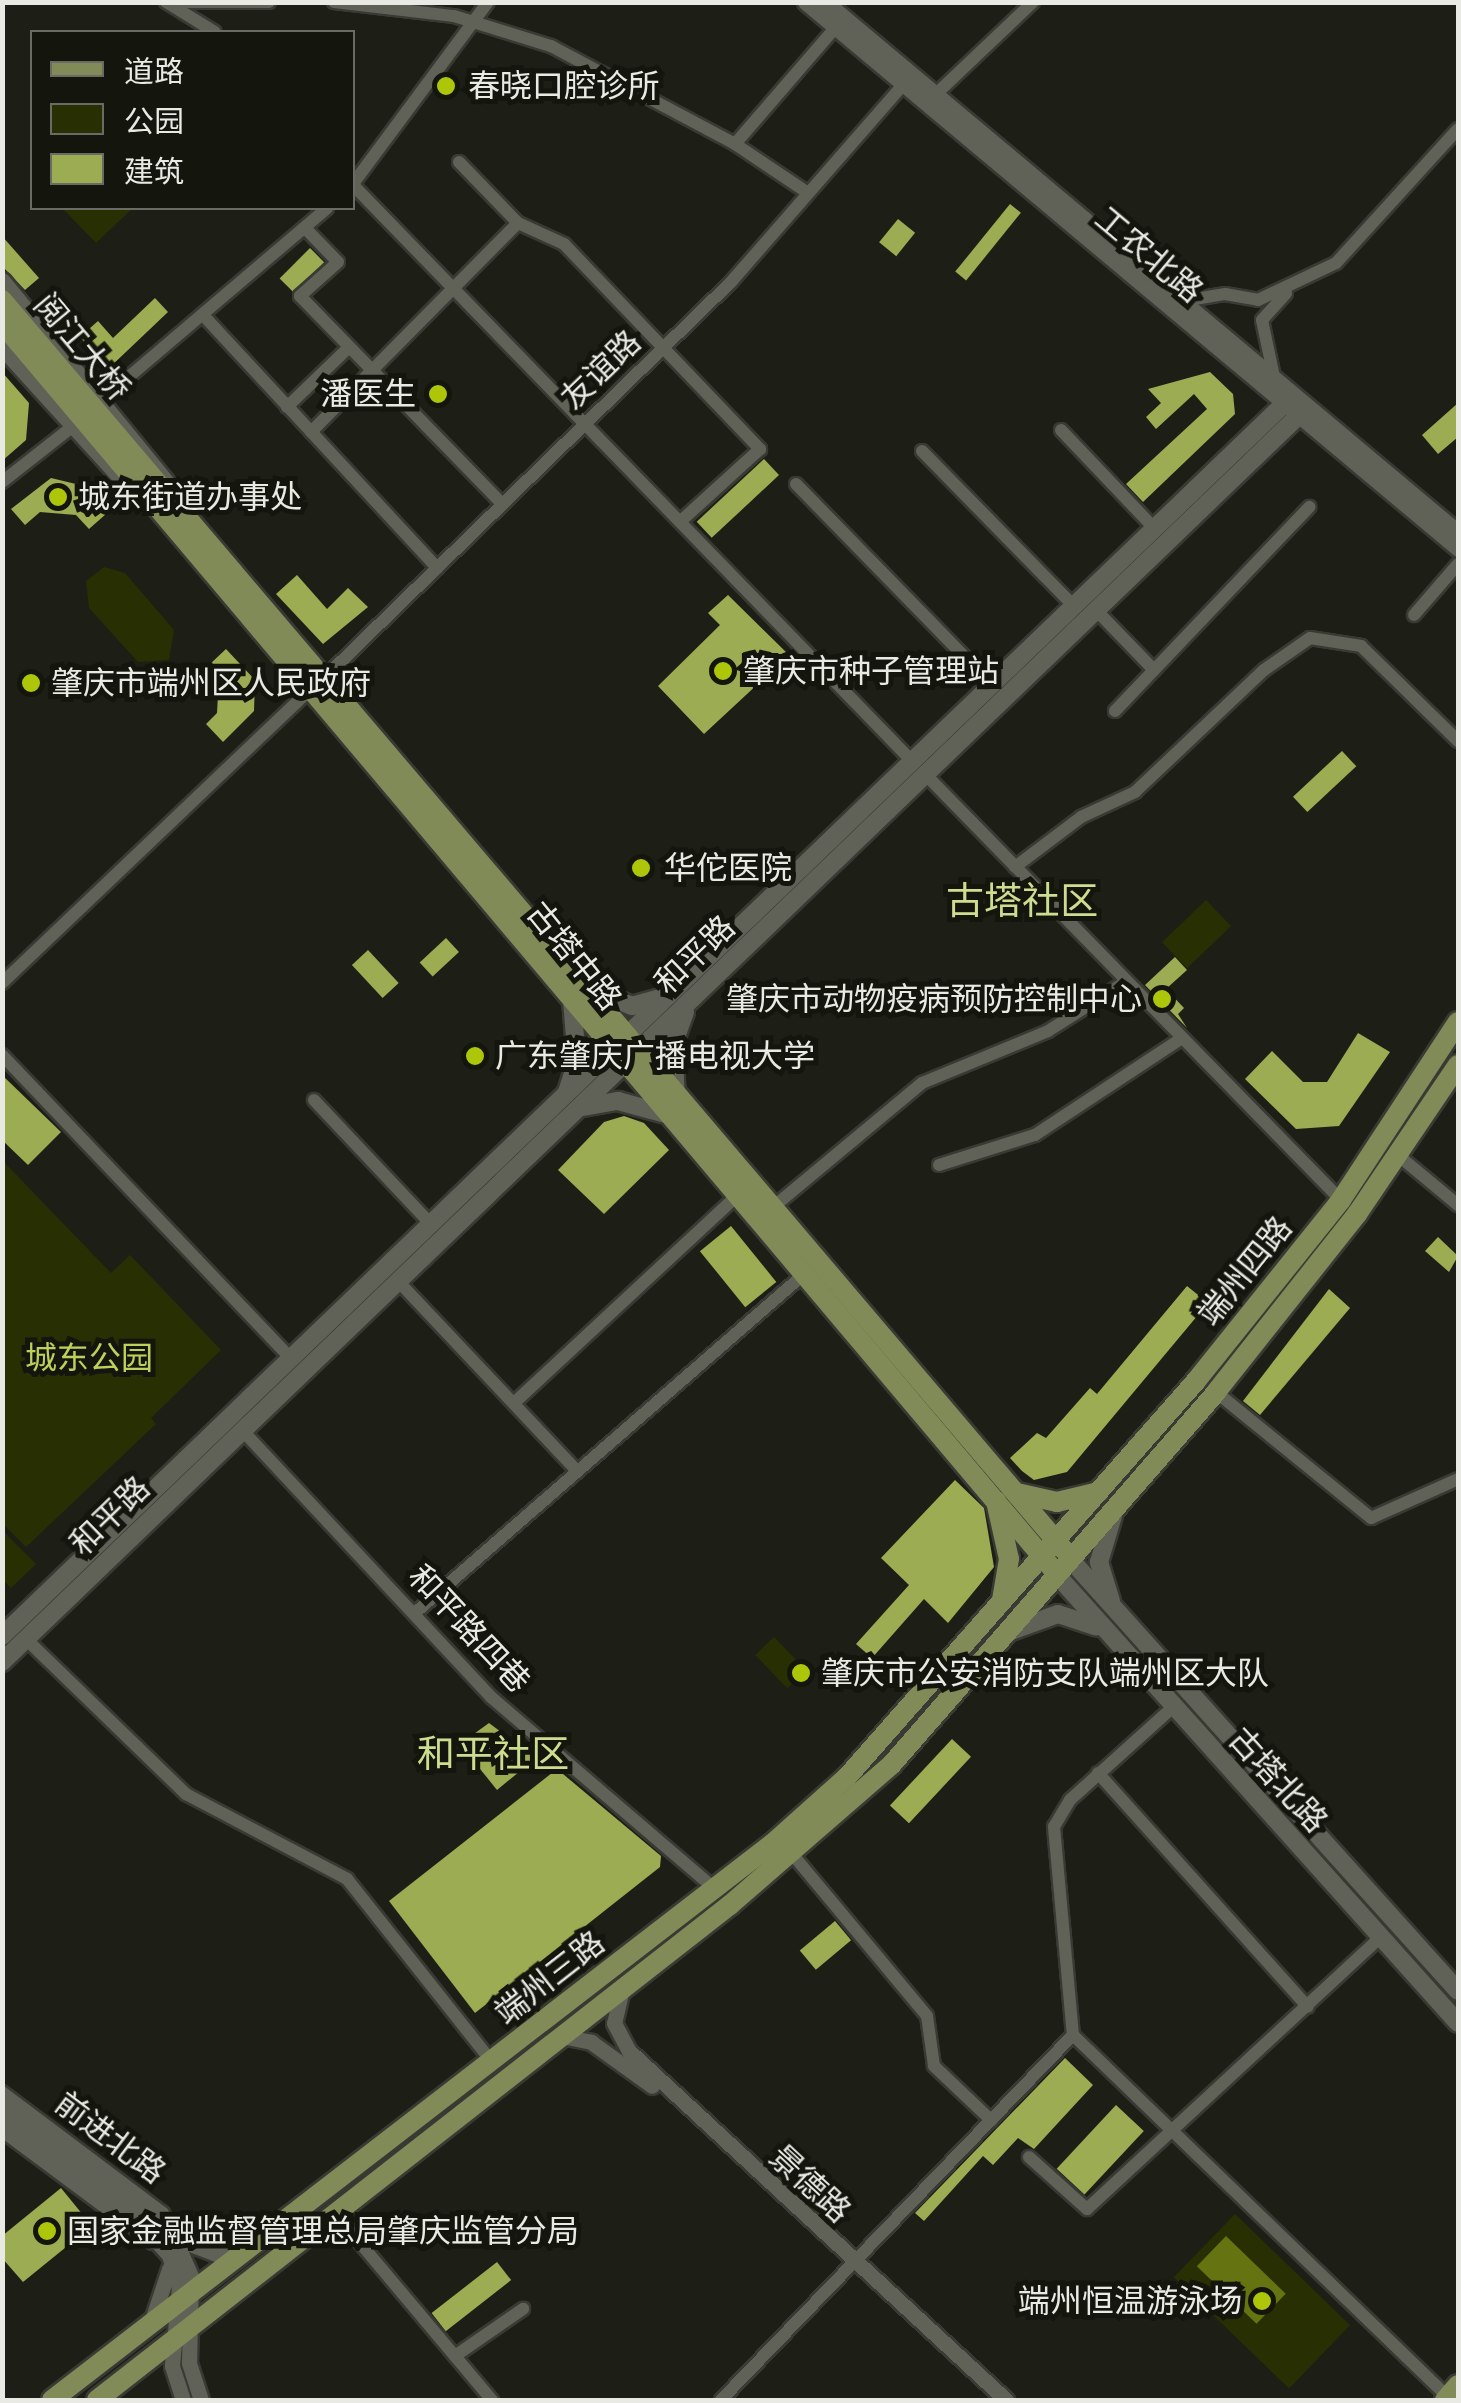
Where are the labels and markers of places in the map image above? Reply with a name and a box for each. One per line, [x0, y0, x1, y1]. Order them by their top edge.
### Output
place label: 春晓口腔诊所 [468, 67, 660, 105]
marker: 春晓口腔诊所 [433, 73, 459, 99]
place label: 潘医生 [320, 375, 416, 413]
marker: 潘医生 [425, 381, 451, 407]
place label: 城东街道办事处 [78, 478, 302, 516]
marker: 城东街道办事处 [47, 486, 69, 508]
place label: 肇庆市种子管理站 [743, 652, 999, 690]
marker: 肇庆市种子管理站 [712, 660, 734, 682]
place label: 肇庆市端州区人民政府 [51, 664, 371, 702]
marker: 肇庆市端州区人民政府 [20, 672, 42, 694]
place label: 华佗医院 [664, 849, 792, 887]
marker: 华佗医院 [628, 855, 654, 881]
place label: 肇庆市动物疫病预防控制中心 [726, 980, 1142, 1018]
marker: 肇庆市动物疫病预防控制中心 [1151, 988, 1173, 1010]
place label: 广东肇庆广播电视大学 [495, 1037, 815, 1075]
marker: 广东肇庆广播电视大学 [464, 1045, 486, 1067]
place label: 肇庆市公安消防支队端州区大队 [821, 1654, 1269, 1692]
marker: 肇庆市公安消防支队端州区大队 [790, 1662, 812, 1684]
place label: 国家金融监督管理总局肇庆监管分局 [67, 2212, 579, 2250]
marker: 国家金融监督管理总局肇庆监管分局 [36, 2220, 58, 2242]
place label: 端州恒温游泳场 [1018, 2282, 1242, 2320]
marker: 端州恒温游泳场 [1251, 2290, 1273, 2312]

